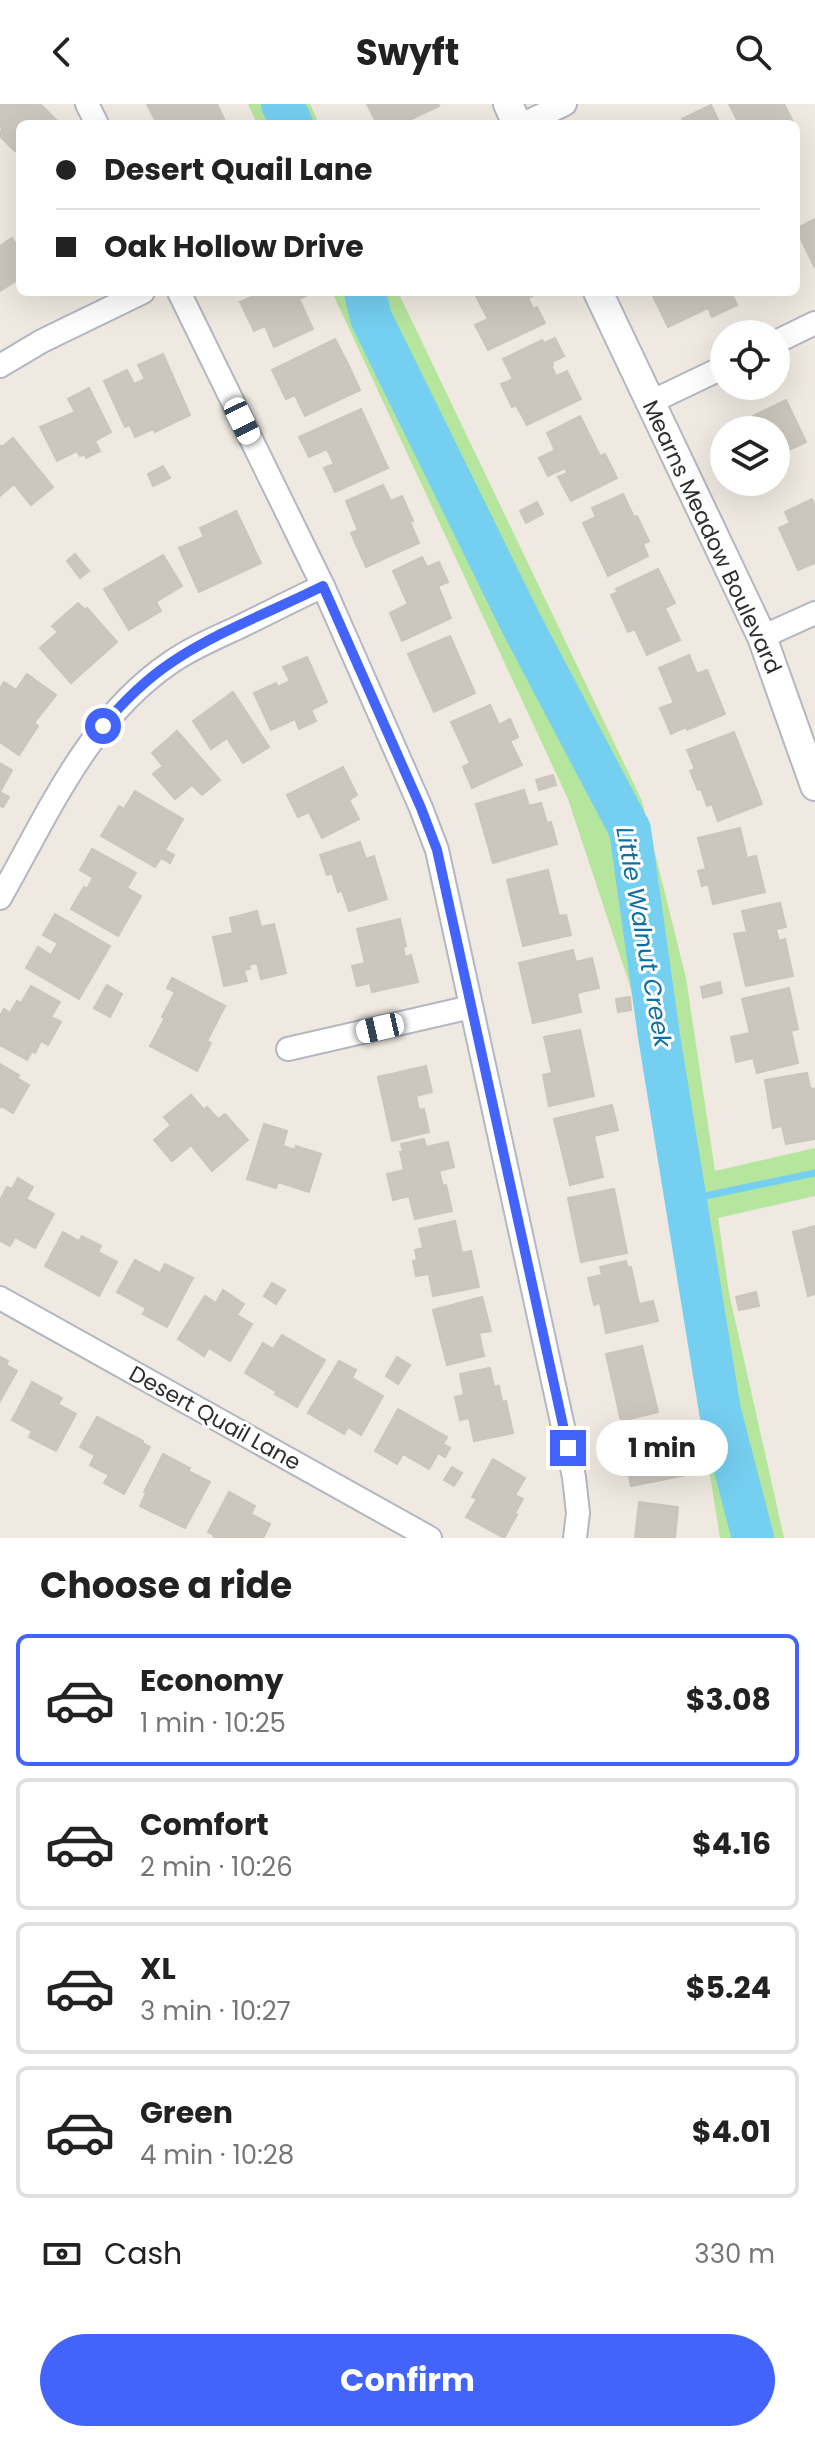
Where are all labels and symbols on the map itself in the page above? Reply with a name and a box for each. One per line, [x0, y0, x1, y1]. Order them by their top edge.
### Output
car [221, 394, 263, 448]
street label: Mearns Meadow Boulevard [635, 395, 789, 679]
route start [85, 708, 121, 744]
water label: Little Walnut Creek [608, 824, 680, 1051]
car [354, 1011, 406, 1045]
street label: Desert Quail Lane [124, 1358, 306, 1478]
callout: 1 min [596, 1420, 728, 1476]
route end [550, 1430, 586, 1466]

